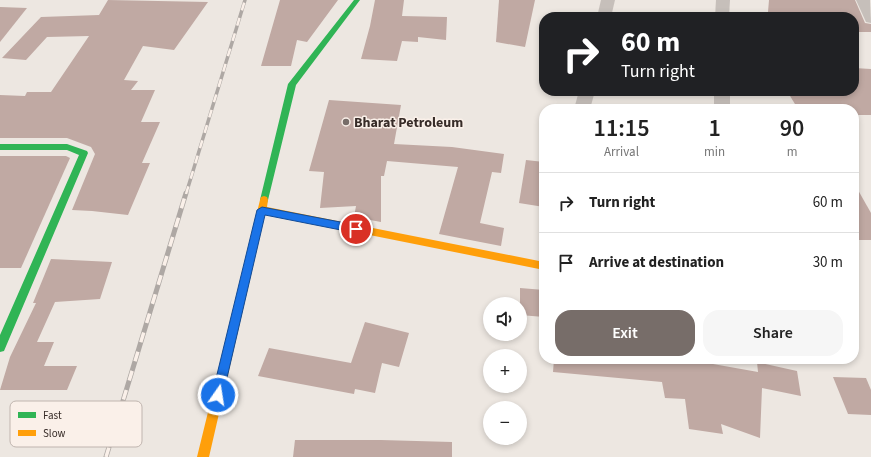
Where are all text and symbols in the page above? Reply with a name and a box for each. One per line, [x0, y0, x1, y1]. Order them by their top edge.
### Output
text: 60 m [621, 22, 680, 62]
icon: right [555, 28, 607, 80]
text: Turn right [621, 59, 695, 84]
text: 11:15 [594, 111, 649, 146]
text: 1 [708, 111, 721, 146]
text: 90 [780, 111, 804, 146]
place label: Bharat Petroleum [354, 113, 463, 133]
marker: Bharat Petroleum [341, 117, 351, 127]
text: Arrival [604, 143, 639, 161]
text: min [704, 143, 725, 161]
text: m [787, 143, 797, 161]
icon: right [555, 192, 577, 214]
text: Turn right [589, 192, 655, 213]
text: 60 m [813, 192, 843, 213]
pin [339, 212, 373, 246]
icon: arrive [345, 218, 367, 240]
icon: arrive [555, 252, 577, 274]
text: Arrive at destination [589, 252, 724, 273]
text: 30 m [813, 252, 843, 273]
map controls [483, 297, 527, 445]
button: sound [483, 297, 527, 341]
button: Exit [555, 310, 695, 356]
button: Share [703, 310, 843, 356]
button: + [483, 349, 527, 393]
position arrow [197, 374, 239, 416]
legend [10, 401, 142, 447]
button: − [483, 401, 527, 445]
text: Fast [43, 408, 62, 423]
text: Slow [43, 426, 66, 441]

